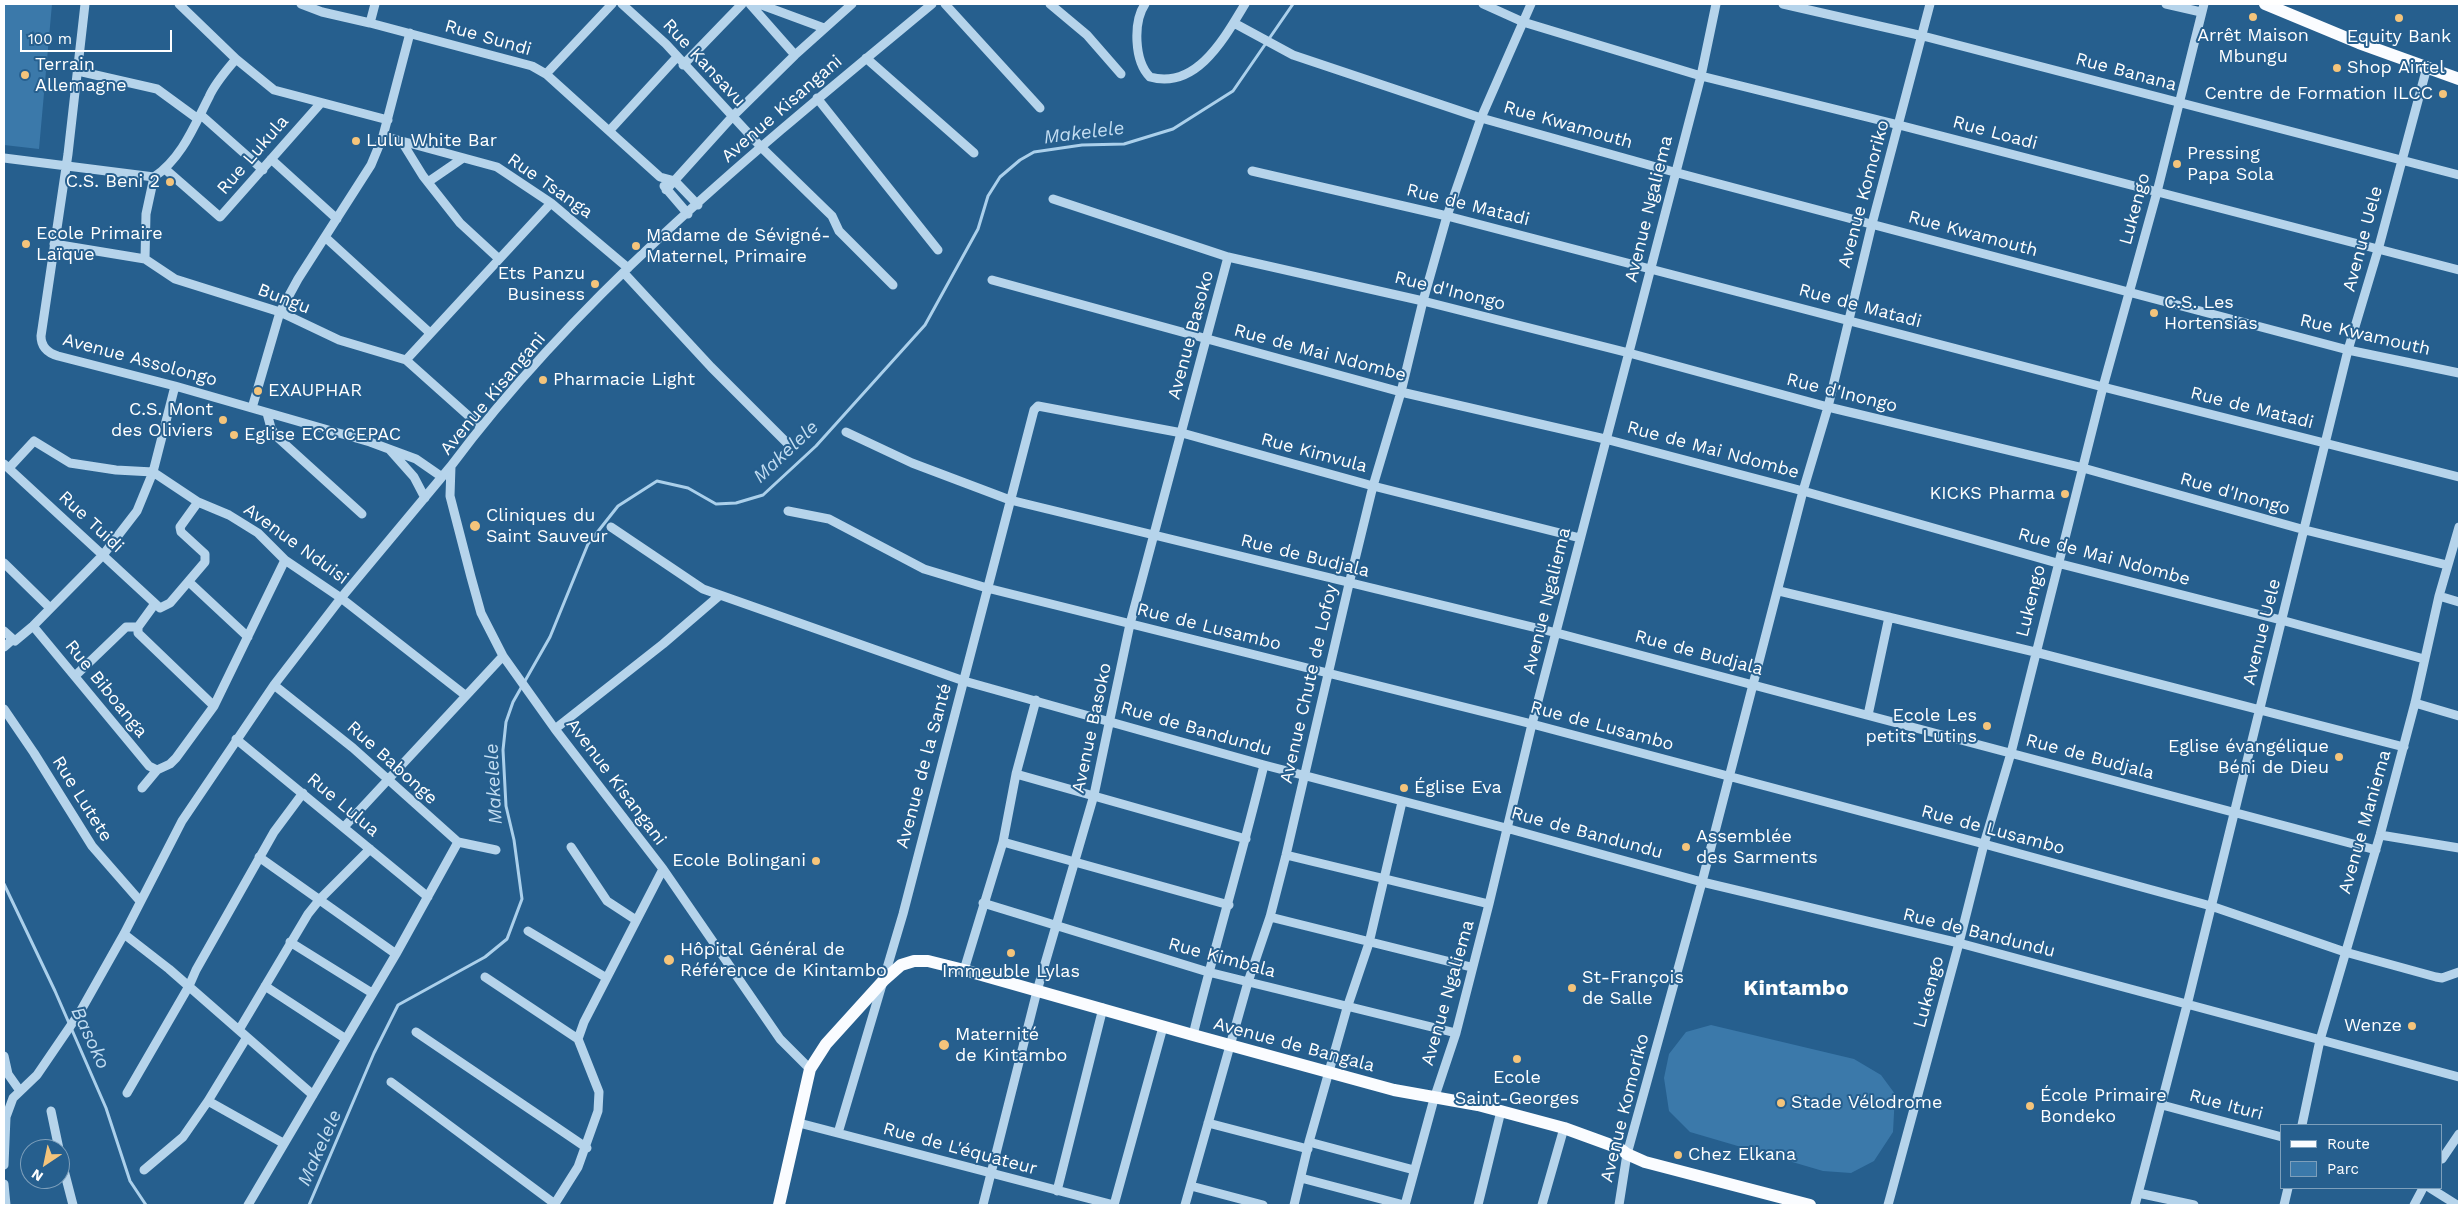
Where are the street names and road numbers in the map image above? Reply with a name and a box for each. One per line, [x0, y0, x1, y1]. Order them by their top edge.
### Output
street label: Rue Sundi [442, 15, 534, 61]
street label: Rue Kansavu [658, 15, 750, 111]
street label: Rue Banana [2073, 48, 2179, 96]
street label: Avenue Kisangani [717, 51, 847, 167]
street label: Rue Kwamouth [1501, 96, 1635, 154]
street label: Rue Lukula [213, 111, 293, 199]
street label: Rue Loadi [1950, 111, 2040, 155]
street label: Avenue Komoriko [1834, 118, 1894, 270]
street label: Avenue Ngaliema [1620, 133, 1678, 285]
street label: Rue Tsanga [503, 149, 597, 223]
street label: Lukengo [2115, 171, 2155, 247]
street label: Rue de Matadi [1404, 179, 1532, 231]
street label: Avenue Uele [2339, 184, 2387, 294]
street label: Rue Kwamouth [1906, 206, 2040, 262]
street label: Rue d'Inongo [1392, 267, 1508, 315]
street label: Avenue Basoko [1163, 268, 1219, 402]
street label: Bungu [255, 279, 313, 319]
street label: Rue de Matadi [1796, 279, 1924, 333]
street label: Rue Kwamouth [2298, 309, 2432, 361]
street label: Rue de Mai Ndombe [1231, 320, 1409, 386]
street label: Avenue Kisangani [436, 328, 550, 460]
street label: Avenue Assolongo [60, 329, 220, 391]
street label: Rue d'Inongo [1784, 369, 1900, 417]
street label: Rue de Matadi [2188, 382, 2316, 434]
street label: Rue de Mai Ndombe [1624, 417, 1802, 483]
street label: Rue Kimvula [1259, 428, 1369, 478]
street label: Rue d'Inongo [2177, 468, 2293, 520]
street label: Rue Tuidi [54, 486, 128, 558]
street label: Avenue Nduisi [239, 499, 353, 589]
street label: Rue de Mai Ndombe [2015, 524, 2193, 590]
street label: Avenue Ngaliema [1518, 525, 1576, 677]
street label: Rue de Budjala [1238, 530, 1372, 582]
street label: Lukengo [2012, 563, 2050, 639]
street label: Avenue Uele [2238, 577, 2286, 687]
street label: Avenue Chute de Lofoy [1276, 582, 1342, 786]
street label: Rue de Lusambo [1135, 599, 1283, 655]
street label: Rue de Budjala [1632, 625, 1766, 681]
street label: Rue Biboanga [60, 636, 152, 742]
street label: Avenue Basoko [1068, 661, 1116, 795]
street label: Avenue de la Santé [892, 681, 956, 851]
street label: Rue de Lusambo [1528, 696, 1676, 756]
street label: Rue de Bandundu [1118, 697, 1274, 761]
street label: Avenue Kisangani [561, 714, 671, 850]
street label: Rue Babonge [342, 717, 442, 809]
street label: Rue de Budjala [2023, 729, 2157, 785]
street label: Avenue Maniema [2334, 747, 2396, 897]
street label: Rue Lutete [47, 752, 117, 846]
street label: Rue Lulua [302, 768, 384, 842]
street label: Rue de Lusambo [1919, 800, 2067, 860]
street label: Rue de Bandundu [1509, 802, 1665, 864]
street label: Rue de Bandundu [1901, 904, 2057, 962]
street label: Avenue Ngaliema [1417, 918, 1479, 1068]
street label: Rue Kimbala [1166, 933, 1278, 983]
street label: Lukengo [1909, 954, 1949, 1030]
street label: Avenue de Bangala [1211, 1013, 1377, 1077]
street label: Avenue Komoriko [1596, 1031, 1654, 1185]
street label: Rue Ituri [2187, 1085, 2265, 1125]
street label: Rue de L'équateur [881, 1118, 1039, 1180]

